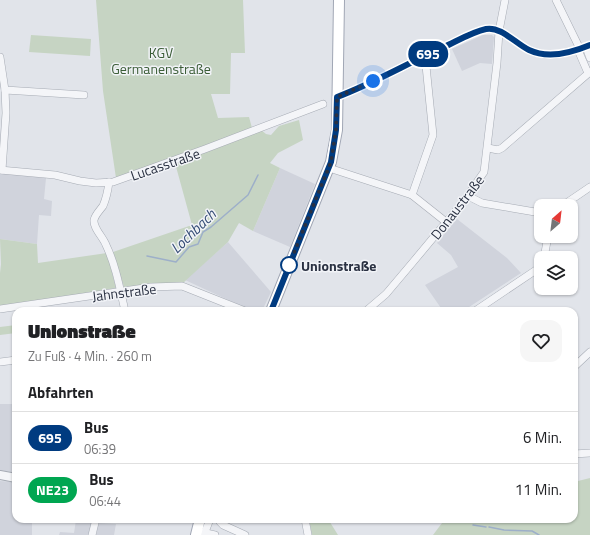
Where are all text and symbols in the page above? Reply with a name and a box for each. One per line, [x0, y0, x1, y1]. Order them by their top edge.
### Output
line badge: 695 [405, 41, 451, 67]
park label: KGV Germanenstraße [111, 42, 211, 79]
text: 695 [416, 43, 440, 64]
your location [363, 71, 383, 91]
street label: Lucasstraße [127, 142, 203, 186]
street label: Donaustraße [425, 170, 489, 244]
north arrow [534, 199, 578, 243]
map controls [534, 199, 578, 295]
water label: Lochbach [165, 203, 221, 259]
button: layers [534, 251, 578, 295]
place label: Unionstraße [301, 255, 376, 276]
marker: Unionstraße [280, 256, 298, 274]
street label: Jahnstraße [91, 278, 157, 306]
text: Unionstraße [28, 316, 136, 345]
button: heart [520, 320, 562, 362]
text: Zu Fuß · 4 Min. · 260 m [28, 346, 152, 366]
text: Abfahrten [28, 381, 94, 404]
text: Bus [84, 416, 109, 439]
text: 6 Min. [523, 426, 562, 449]
text: 695 [38, 427, 62, 448]
text: 06:39 [84, 439, 116, 459]
text: Bus [89, 468, 114, 491]
text: 11 Min. [515, 478, 562, 501]
text: NE23 [36, 479, 69, 500]
text: 06:44 [89, 491, 121, 511]

